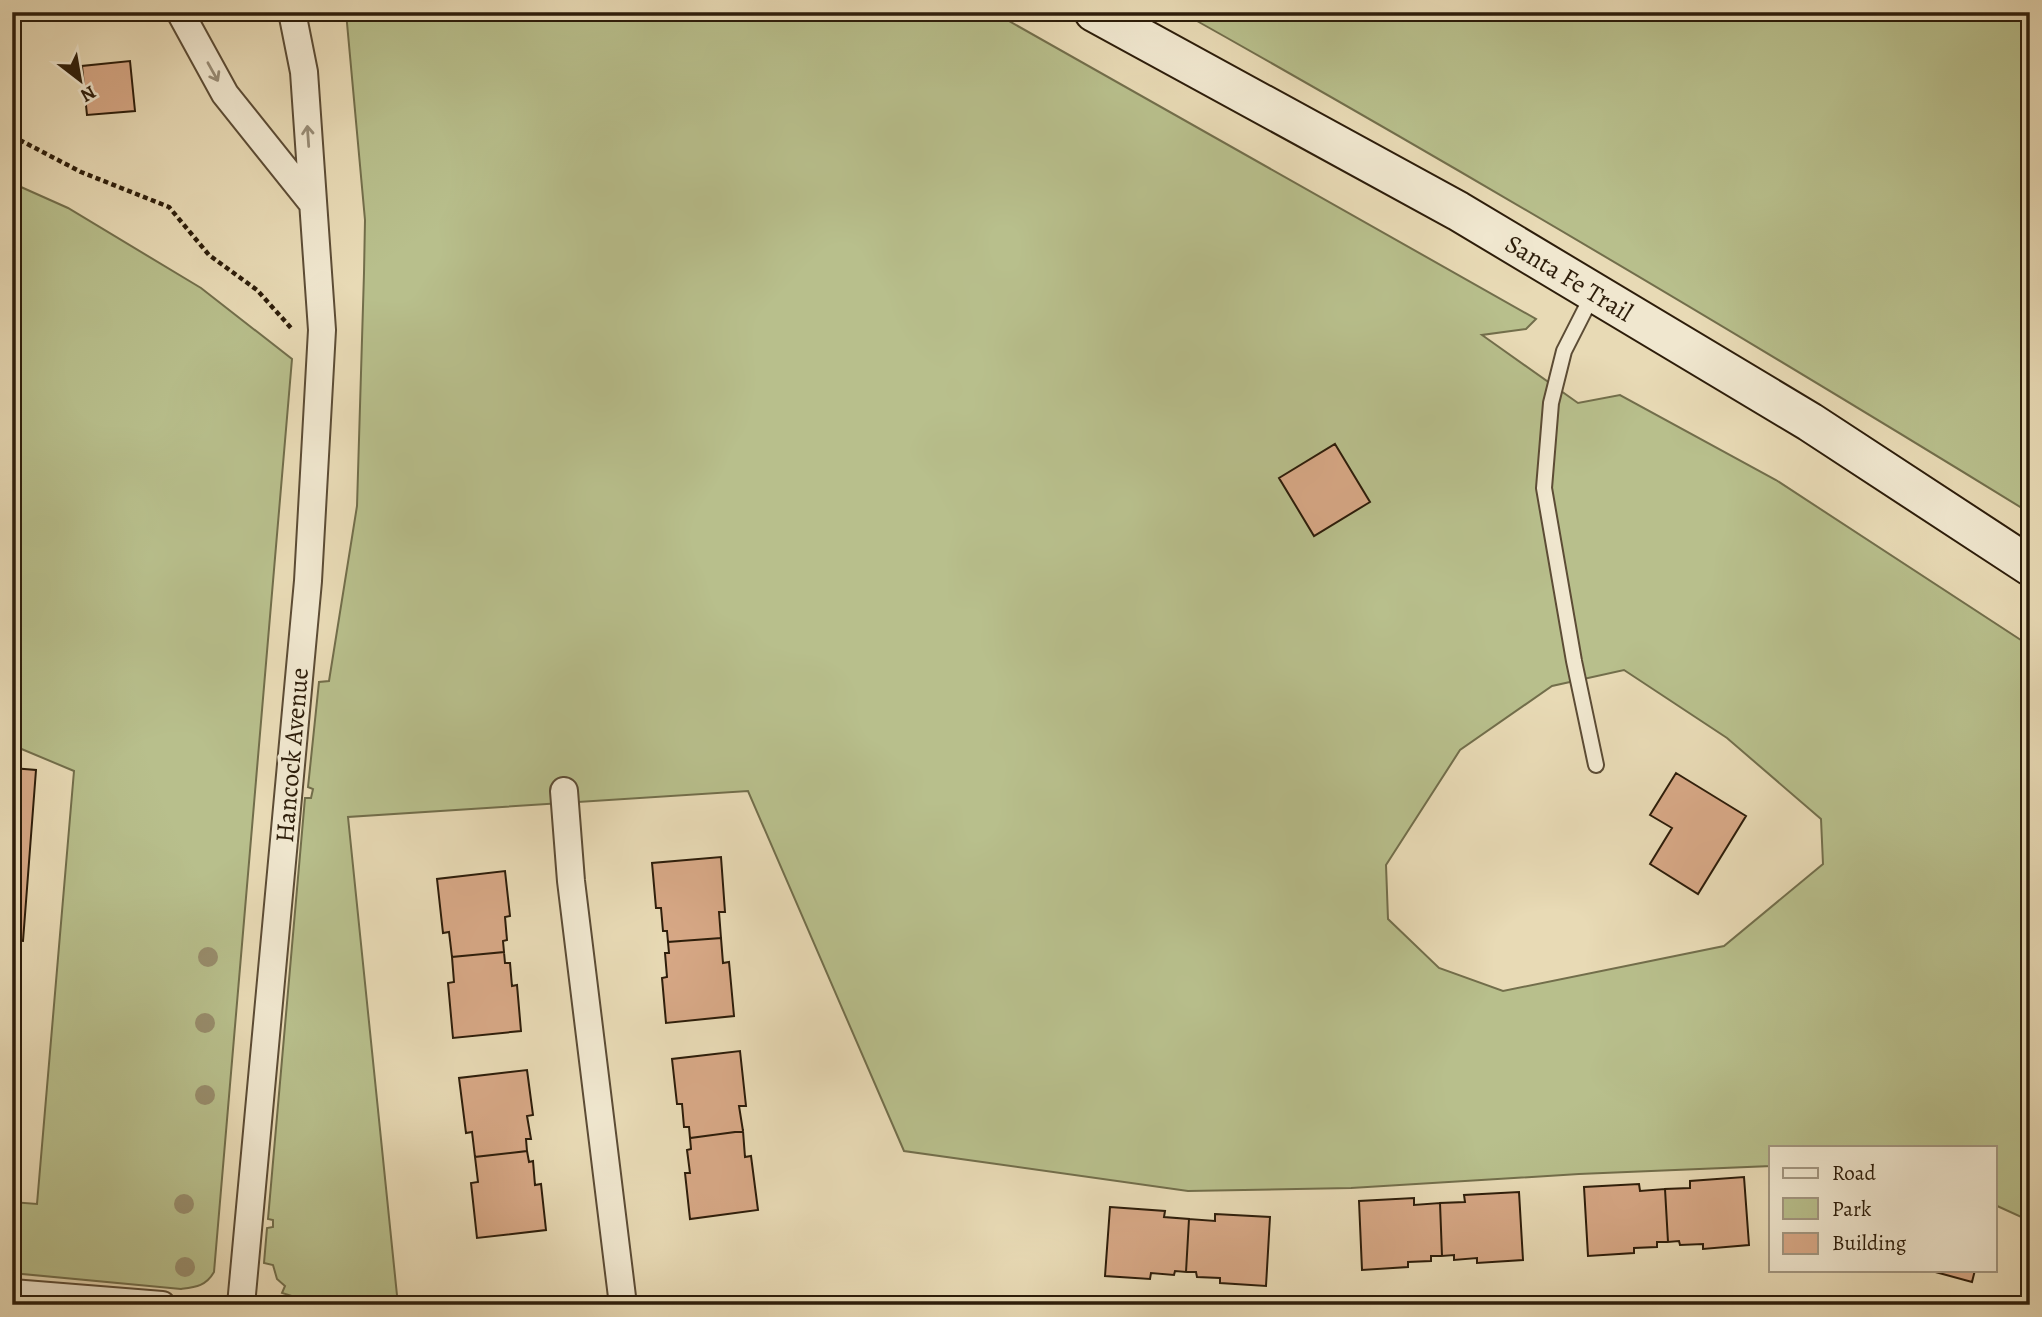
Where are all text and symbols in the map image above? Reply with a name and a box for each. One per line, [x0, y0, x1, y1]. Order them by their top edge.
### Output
north arrow [46, 46, 116, 116]
one-way arrow [207, 61, 220, 82]
text: N [75, 79, 101, 109]
one-way arrow [302, 125, 315, 148]
street label: Santa Fe Trail [1499, 226, 1639, 330]
street label: Hancock Avenue [267, 666, 317, 844]
legend [1769, 1146, 1996, 1272]
text: Road [1832, 1159, 1876, 1187]
text: Park [1832, 1195, 1872, 1223]
text: Building [1832, 1229, 1907, 1257]

